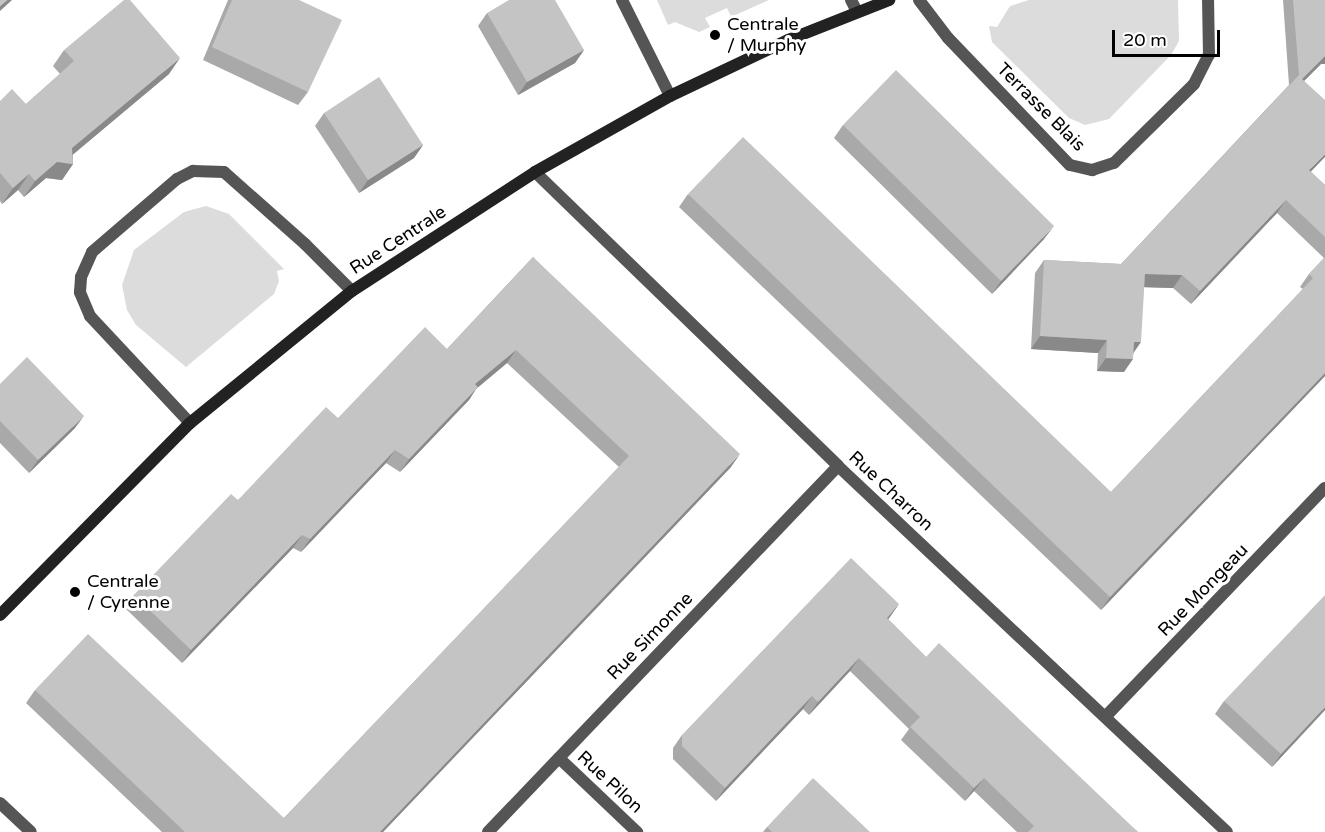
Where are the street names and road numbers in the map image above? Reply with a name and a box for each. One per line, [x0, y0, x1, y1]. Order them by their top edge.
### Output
street label: Terrasse Blais [992, 58, 1090, 156]
street label: Rue Centrale [346, 201, 450, 279]
street label: Rue Charron [844, 446, 938, 536]
street label: Rue Mongeau [1153, 539, 1253, 641]
street label: Rue Simonne [603, 588, 697, 684]
street label: Rue Pilon [573, 746, 647, 818]

